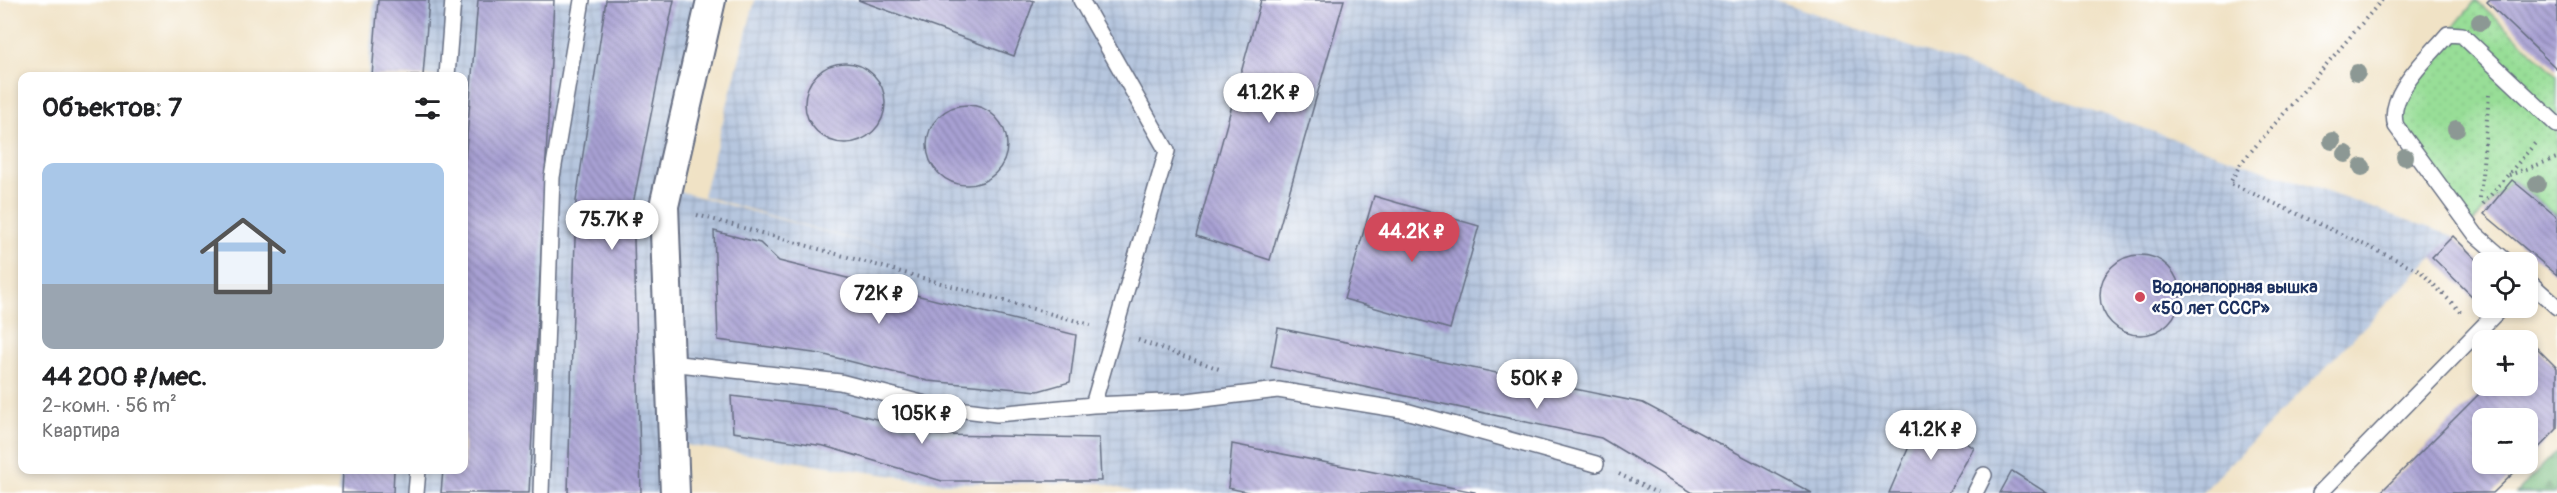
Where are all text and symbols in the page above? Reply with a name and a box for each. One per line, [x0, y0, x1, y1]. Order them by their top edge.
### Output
pin: 41.2K ₽ [1214, 73, 1324, 124]
text: 41.2K ₽ [1237, 80, 1301, 105]
text: Объектов: 7 [42, 92, 182, 124]
icon: filters [411, 92, 444, 125]
pin: 75.7K ₽ [557, 200, 667, 251]
icon: home [189, 202, 297, 310]
text: 75.7K ₽ [580, 207, 644, 232]
pin: 44.2K ₽ [1357, 212, 1467, 263]
text: 44.2K ₽ [1378, 219, 1446, 244]
map controls [2472, 252, 2538, 474]
button: locate [2472, 252, 2538, 318]
pin: 72K ₽ [837, 274, 921, 325]
place label: Водонапорная вышка «50 лет СССР» [2152, 276, 2318, 320]
text: 72K ₽ [854, 281, 904, 306]
marker: Водонапорная вышка «50 лет СССР» [2133, 290, 2147, 304]
button: + [2472, 330, 2538, 396]
pin: 50K ₽ [1495, 359, 1579, 410]
text: 44 200 ₽/мес. [42, 361, 207, 393]
text: 50K ₽ [1511, 366, 1563, 391]
text: 2-комн. · 56 m² [42, 393, 177, 418]
pin: 105K ₽ [873, 394, 971, 445]
text: 105K ₽ [892, 401, 952, 426]
button: − [2472, 408, 2538, 474]
pin: 41.2K ₽ [1876, 410, 1986, 461]
text: 41.2K ₽ [1899, 417, 1963, 442]
text: Квартира [42, 418, 120, 443]

